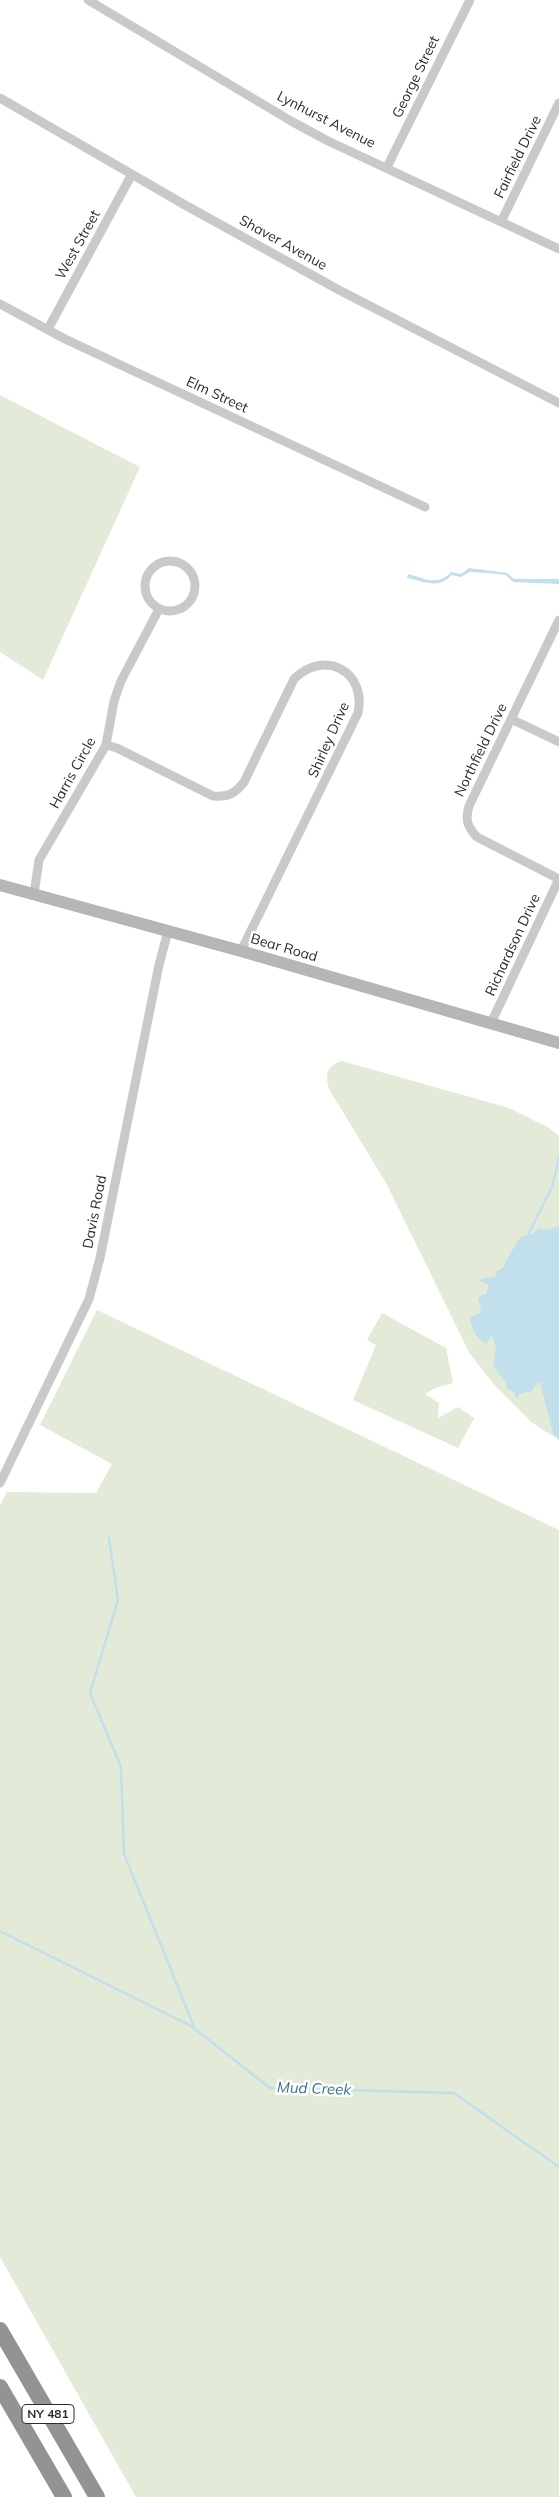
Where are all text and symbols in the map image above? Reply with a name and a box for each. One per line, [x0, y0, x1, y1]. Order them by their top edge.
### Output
street label: George Street [389, 33, 443, 121]
street label: Lynhurst Avenue [274, 88, 378, 152]
street label: Fairfield Drive [491, 113, 545, 201]
street label: West Street [52, 207, 104, 283]
street label: Shaver Avenue [236, 212, 330, 274]
street label: Elm Street [183, 373, 251, 417]
street label: Shirley Drive [305, 700, 353, 780]
street label: Northfield Drive [451, 701, 511, 799]
street label: Harris Circle [47, 734, 99, 812]
street label: Richardson Drive [482, 891, 544, 999]
street label: Bear Road [249, 930, 319, 966]
street label: Davis Road [80, 1174, 110, 1250]
water label: Mud Creek [277, 2079, 351, 2099]
road number: NY 481 [22, 2404, 74, 2424]

